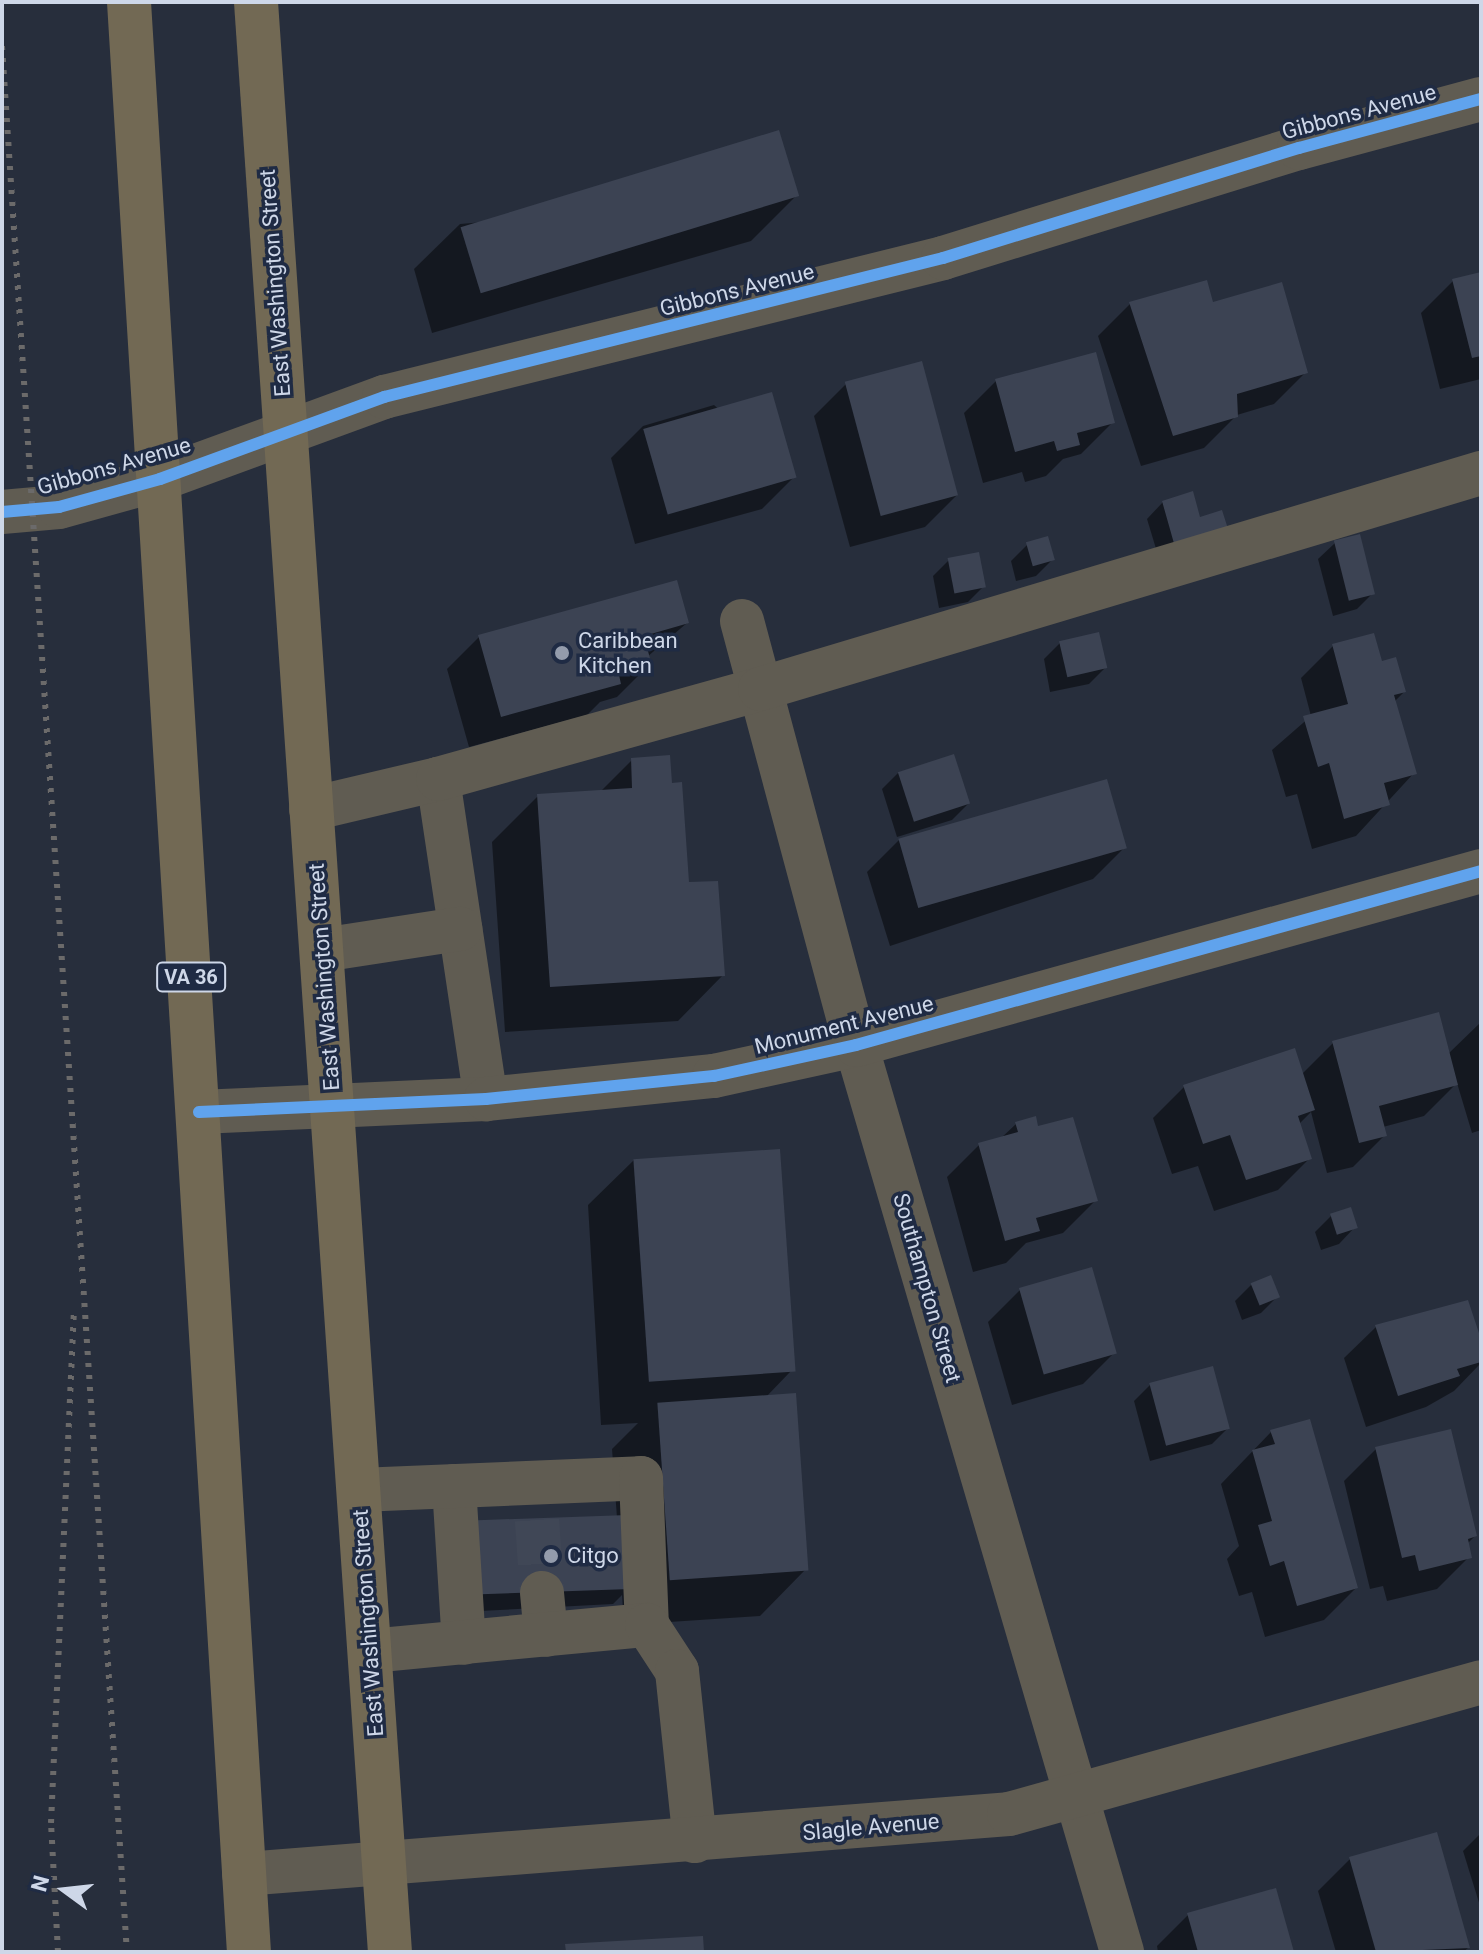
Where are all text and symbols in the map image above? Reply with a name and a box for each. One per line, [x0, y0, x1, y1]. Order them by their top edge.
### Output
street label: Gibbons Avenue [1279, 79, 1439, 145]
street label: East Washington Street [254, 168, 296, 398]
street label: Gibbons Avenue [657, 258, 817, 322]
street label: Gibbons Avenue [34, 431, 194, 501]
place label: Caribbean Kitchen [578, 627, 678, 678]
marker: Caribbean Kitchen [553, 644, 571, 662]
street label: East Washington Street [303, 862, 345, 1092]
road number: VA 36 [155, 961, 227, 993]
street label: Monument Avenue [752, 990, 936, 1060]
street label: Southampton Street [887, 1190, 967, 1386]
street label: East Washington Street [347, 1508, 389, 1738]
place label: Citgo [567, 1543, 619, 1569]
marker: Citgo [542, 1547, 560, 1565]
street label: Slagle Avenue [802, 1808, 940, 1846]
north arrow [24, 1850, 104, 1930]
text: N [26, 1873, 54, 1894]

